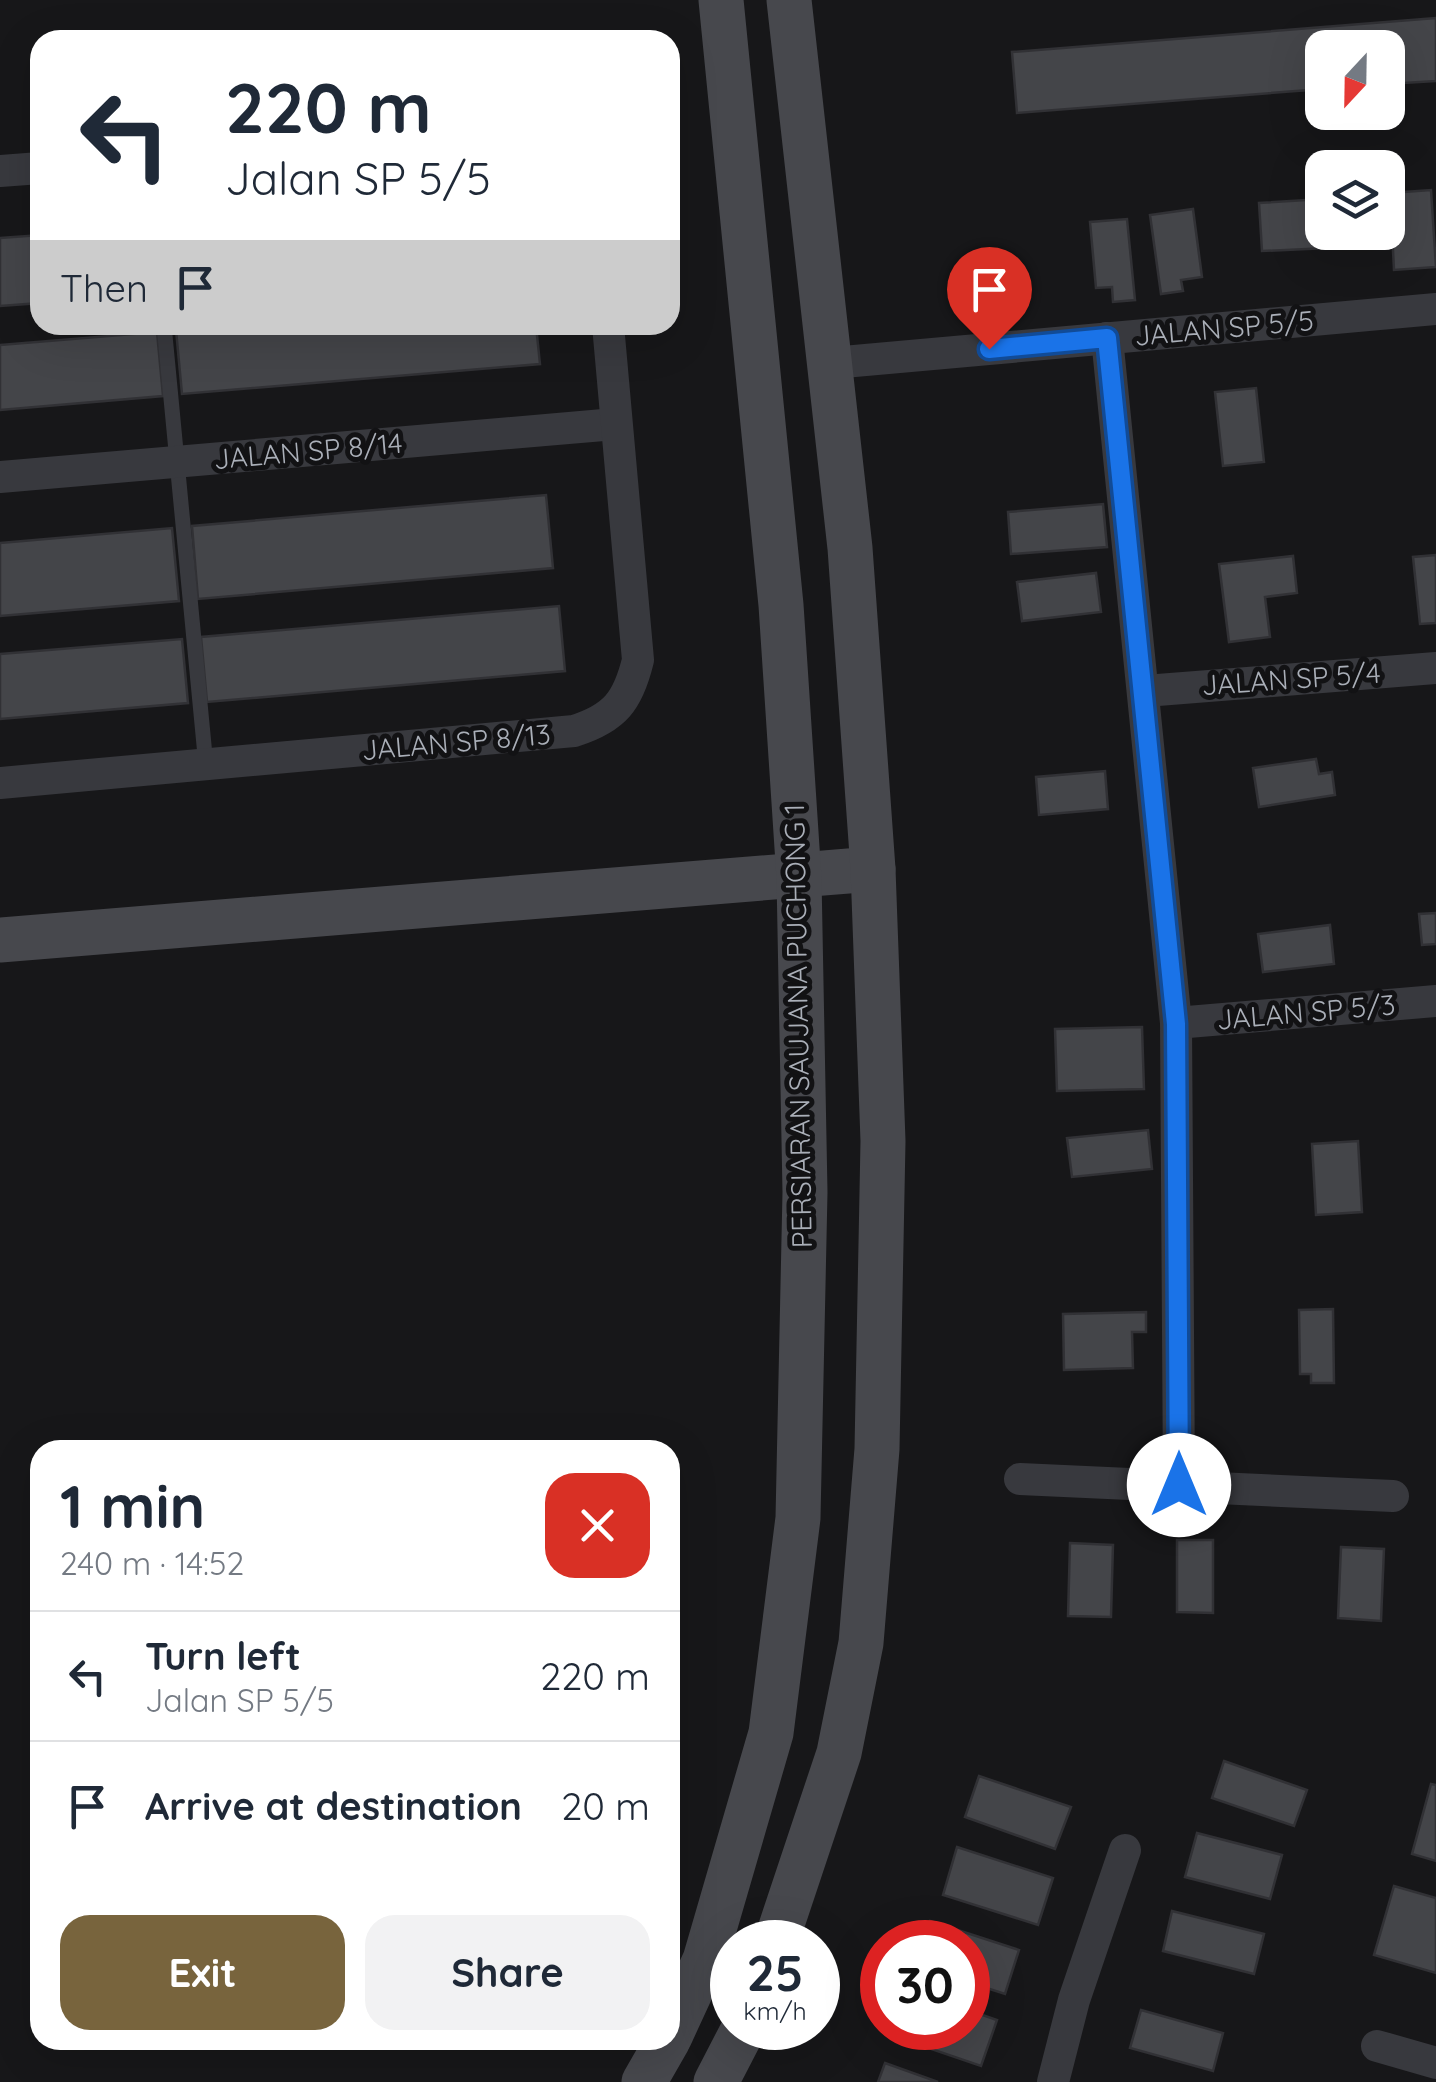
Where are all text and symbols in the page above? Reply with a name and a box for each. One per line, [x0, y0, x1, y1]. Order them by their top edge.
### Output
north arrow [1305, 30, 1405, 130]
map controls [1305, 30, 1405, 250]
text: 220 m [225, 63, 432, 151]
icon: left [60, 70, 190, 200]
text: Jalan SP 5/5 [225, 150, 491, 206]
button: layers [1305, 150, 1405, 250]
pin [947, 247, 1032, 350]
icon: arrive [168, 260, 223, 315]
icon: arrive [962, 262, 1017, 317]
text: Then [60, 264, 148, 312]
street label: JALAN SP 5/5 [1133, 302, 1315, 353]
street label: JALAN SP 8/14 [212, 425, 404, 476]
street label: JALAN SP 5/4 [1200, 655, 1382, 702]
street label: JALAN SP 8/13 [360, 716, 552, 767]
street label: PERSIARAN SAUJANA PUCHONG 1 [776, 803, 819, 1249]
street label: JALAN SP 5/3 [1215, 986, 1397, 1037]
position arrow [1127, 1433, 1231, 1537]
text: 1 min [60, 1468, 205, 1543]
button: close [545, 1473, 650, 1578]
text: 240 m · 14:52 [60, 1543, 244, 1583]
text: Turn left [145, 1632, 301, 1680]
icon: left [60, 1649, 115, 1704]
text: 220 m [540, 1652, 650, 1700]
text: Jalan SP 5/5 [145, 1680, 334, 1720]
icon: arrive [60, 1779, 115, 1834]
text: Arrive at destination [145, 1782, 522, 1830]
text: 20 m [561, 1782, 650, 1830]
button: Exit [60, 1915, 345, 2030]
button: Share [365, 1915, 650, 2030]
speed limit sign: 30 [860, 1920, 990, 2050]
text: 25 [746, 1941, 804, 2004]
text: km/h [743, 1995, 807, 2026]

